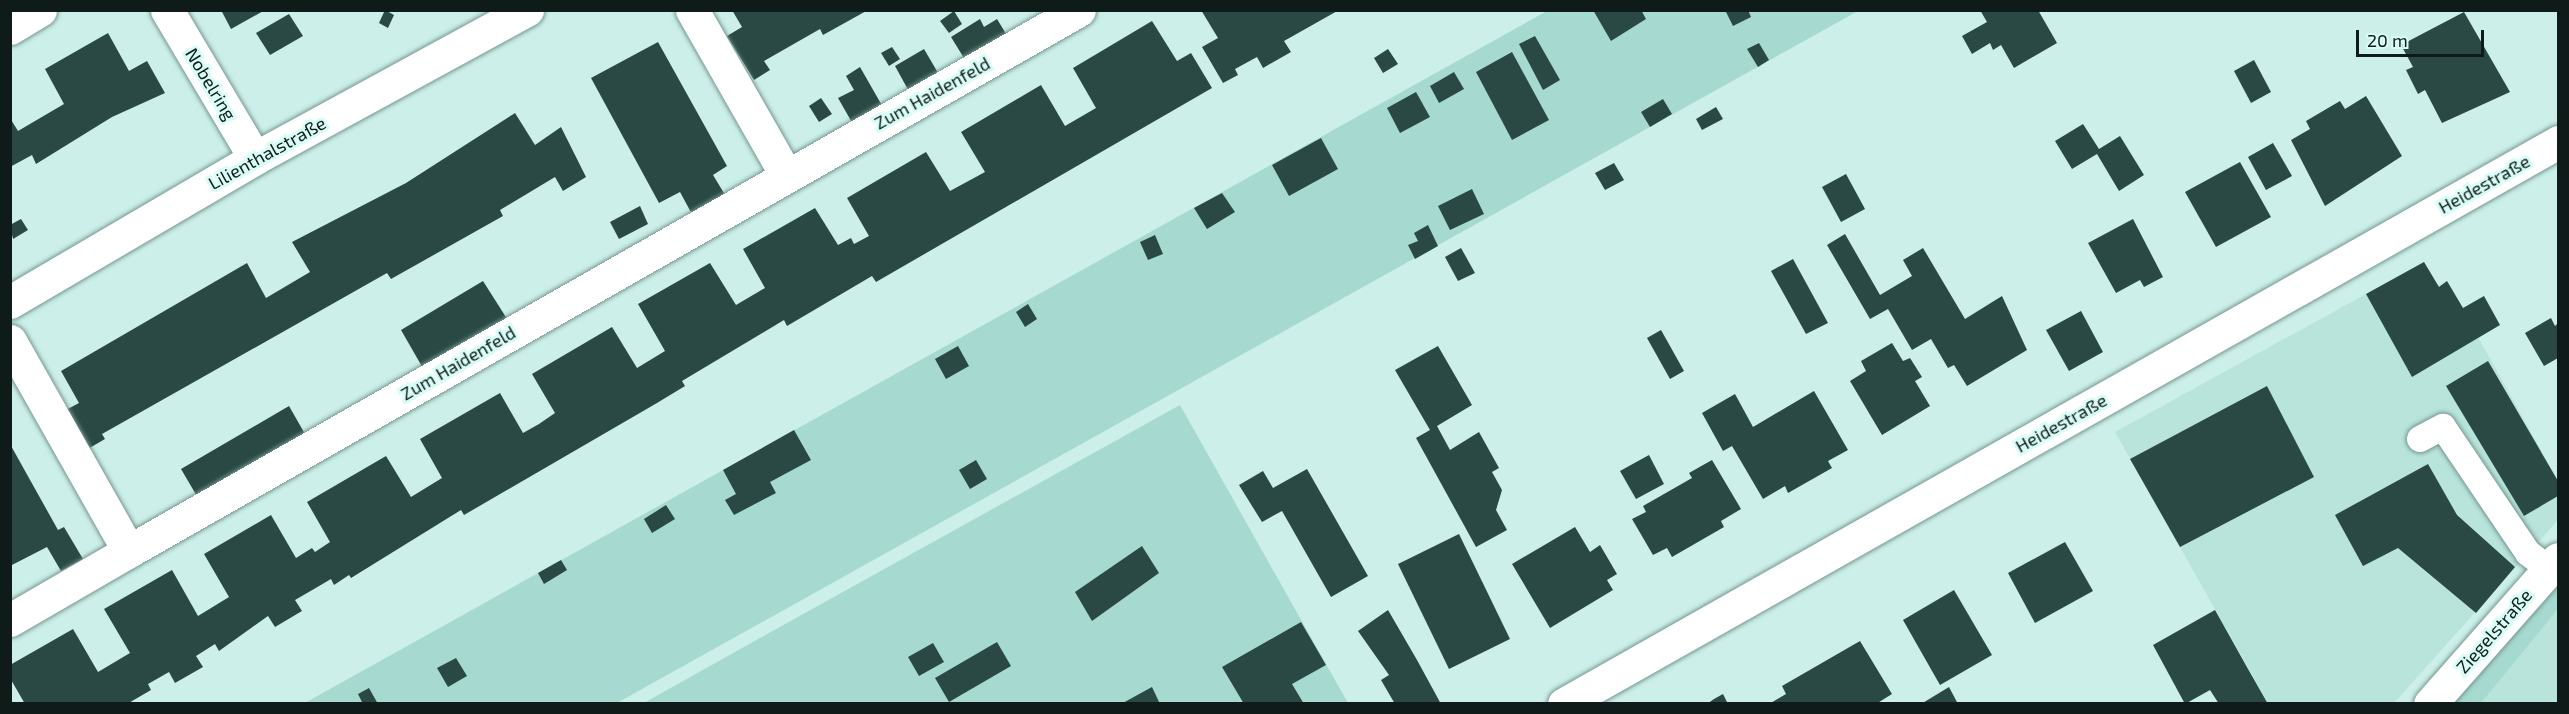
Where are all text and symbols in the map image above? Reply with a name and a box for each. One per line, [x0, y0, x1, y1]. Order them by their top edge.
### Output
scale bar [2359, 18, 2486, 56]
text: 20 m [2367, 29, 2408, 51]
street label: Nobelring [181, 44, 241, 124]
street label: Zum Haidenfeld [870, 52, 994, 134]
street label: Lilienthalstraße [204, 112, 330, 194]
street label: Heidestraße [2435, 150, 2533, 218]
street label: Zum Haidenfeld [397, 321, 519, 405]
street label: Heidestraße [2012, 389, 2110, 457]
street label: Ziegelstraße [2452, 585, 2536, 677]

